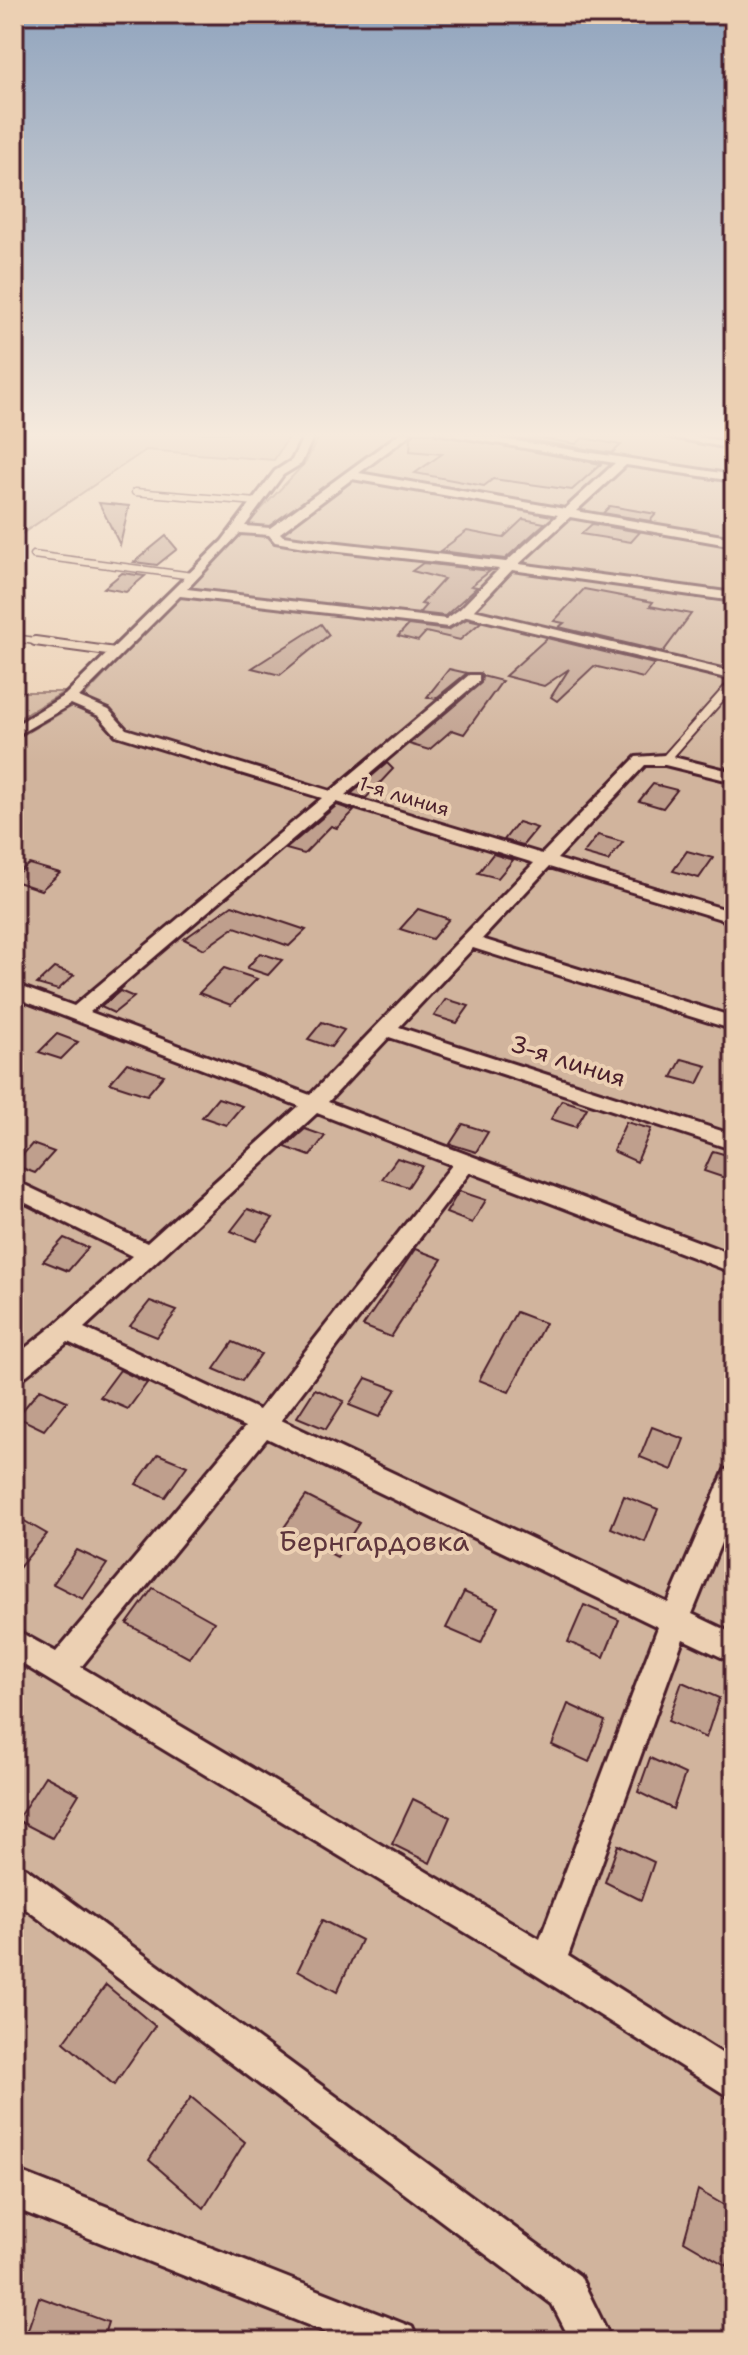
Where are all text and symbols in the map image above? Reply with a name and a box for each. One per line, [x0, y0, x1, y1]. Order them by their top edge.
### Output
street label: 1-я линия [355, 770, 453, 822]
street label: 3-я линия [506, 1027, 630, 1095]
park label: Бернгардовка [279, 1522, 469, 1560]

